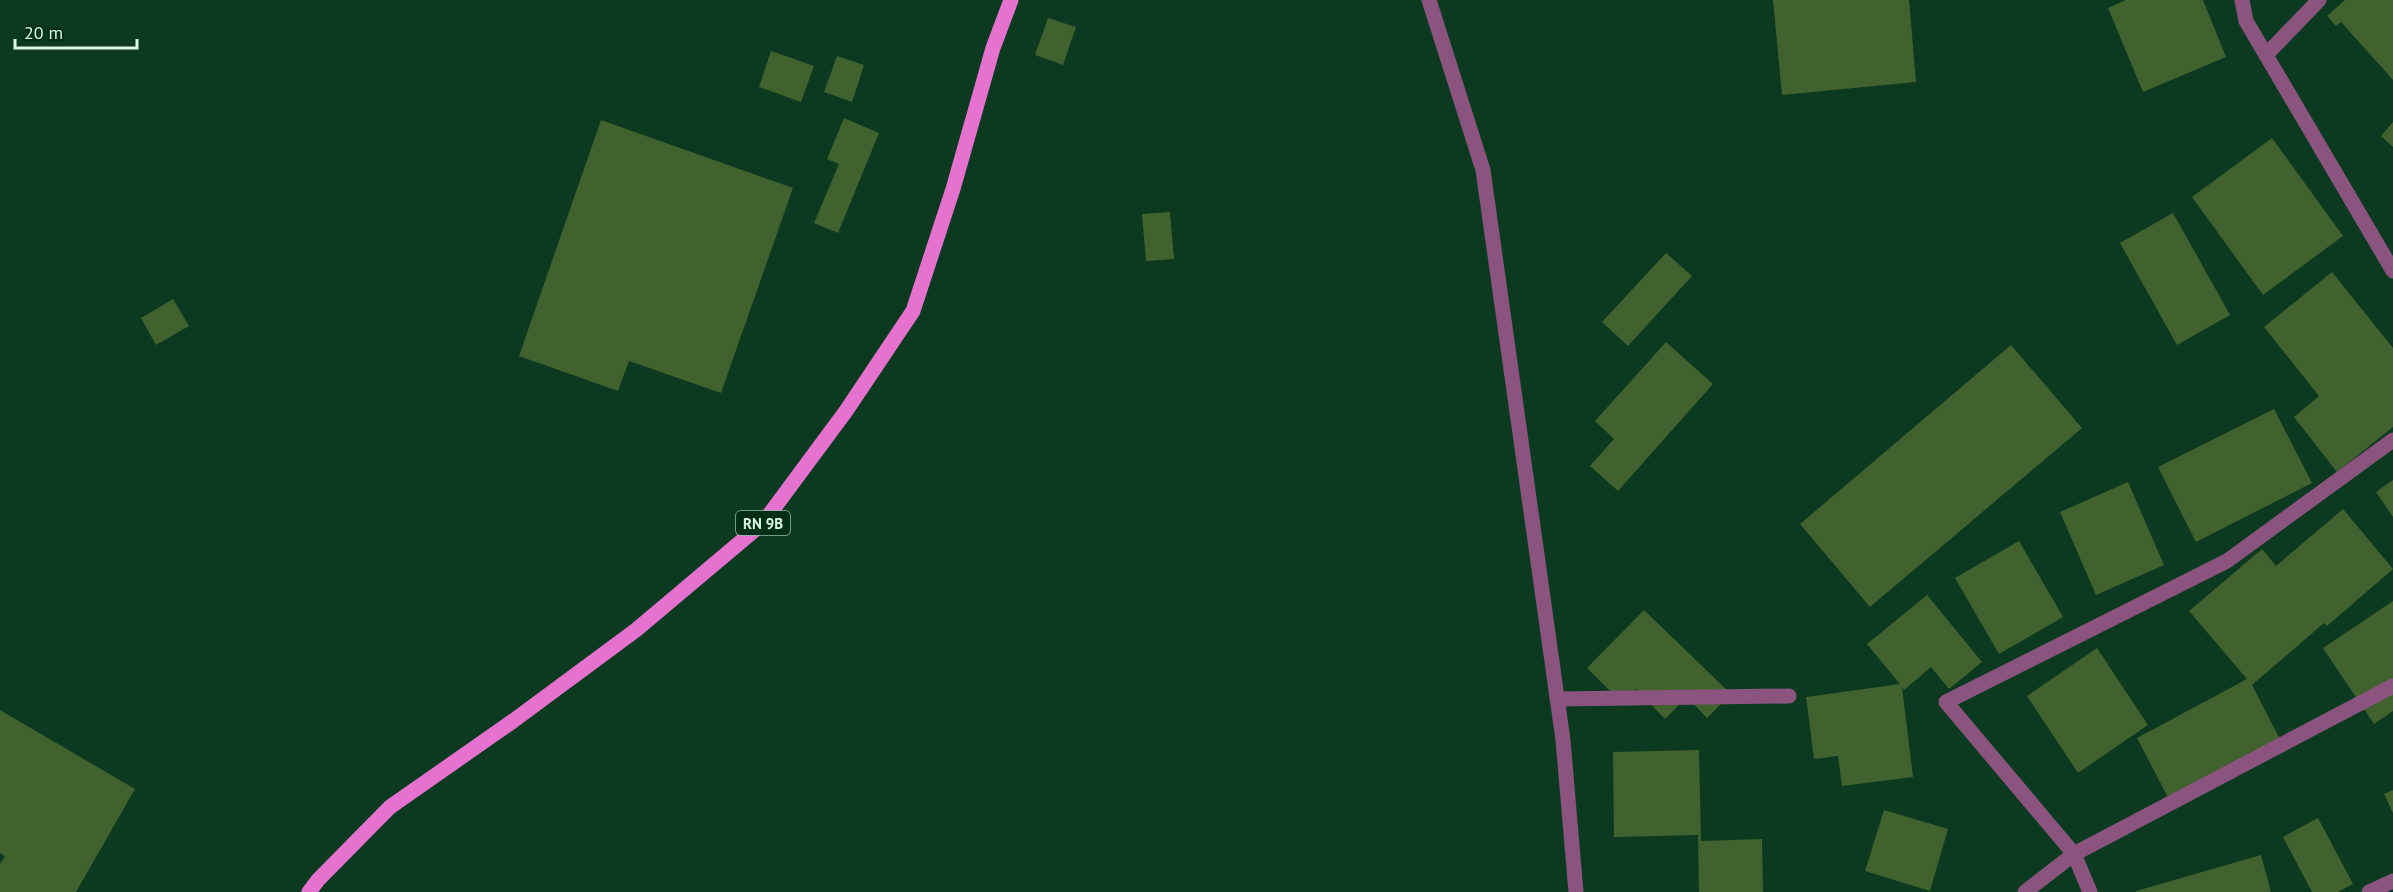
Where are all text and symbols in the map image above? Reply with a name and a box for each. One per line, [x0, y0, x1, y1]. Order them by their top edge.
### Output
scale bar [15, 12, 136, 50]
text: 20 m [24, 21, 63, 44]
road number: RN 9B [736, 511, 790, 535]

